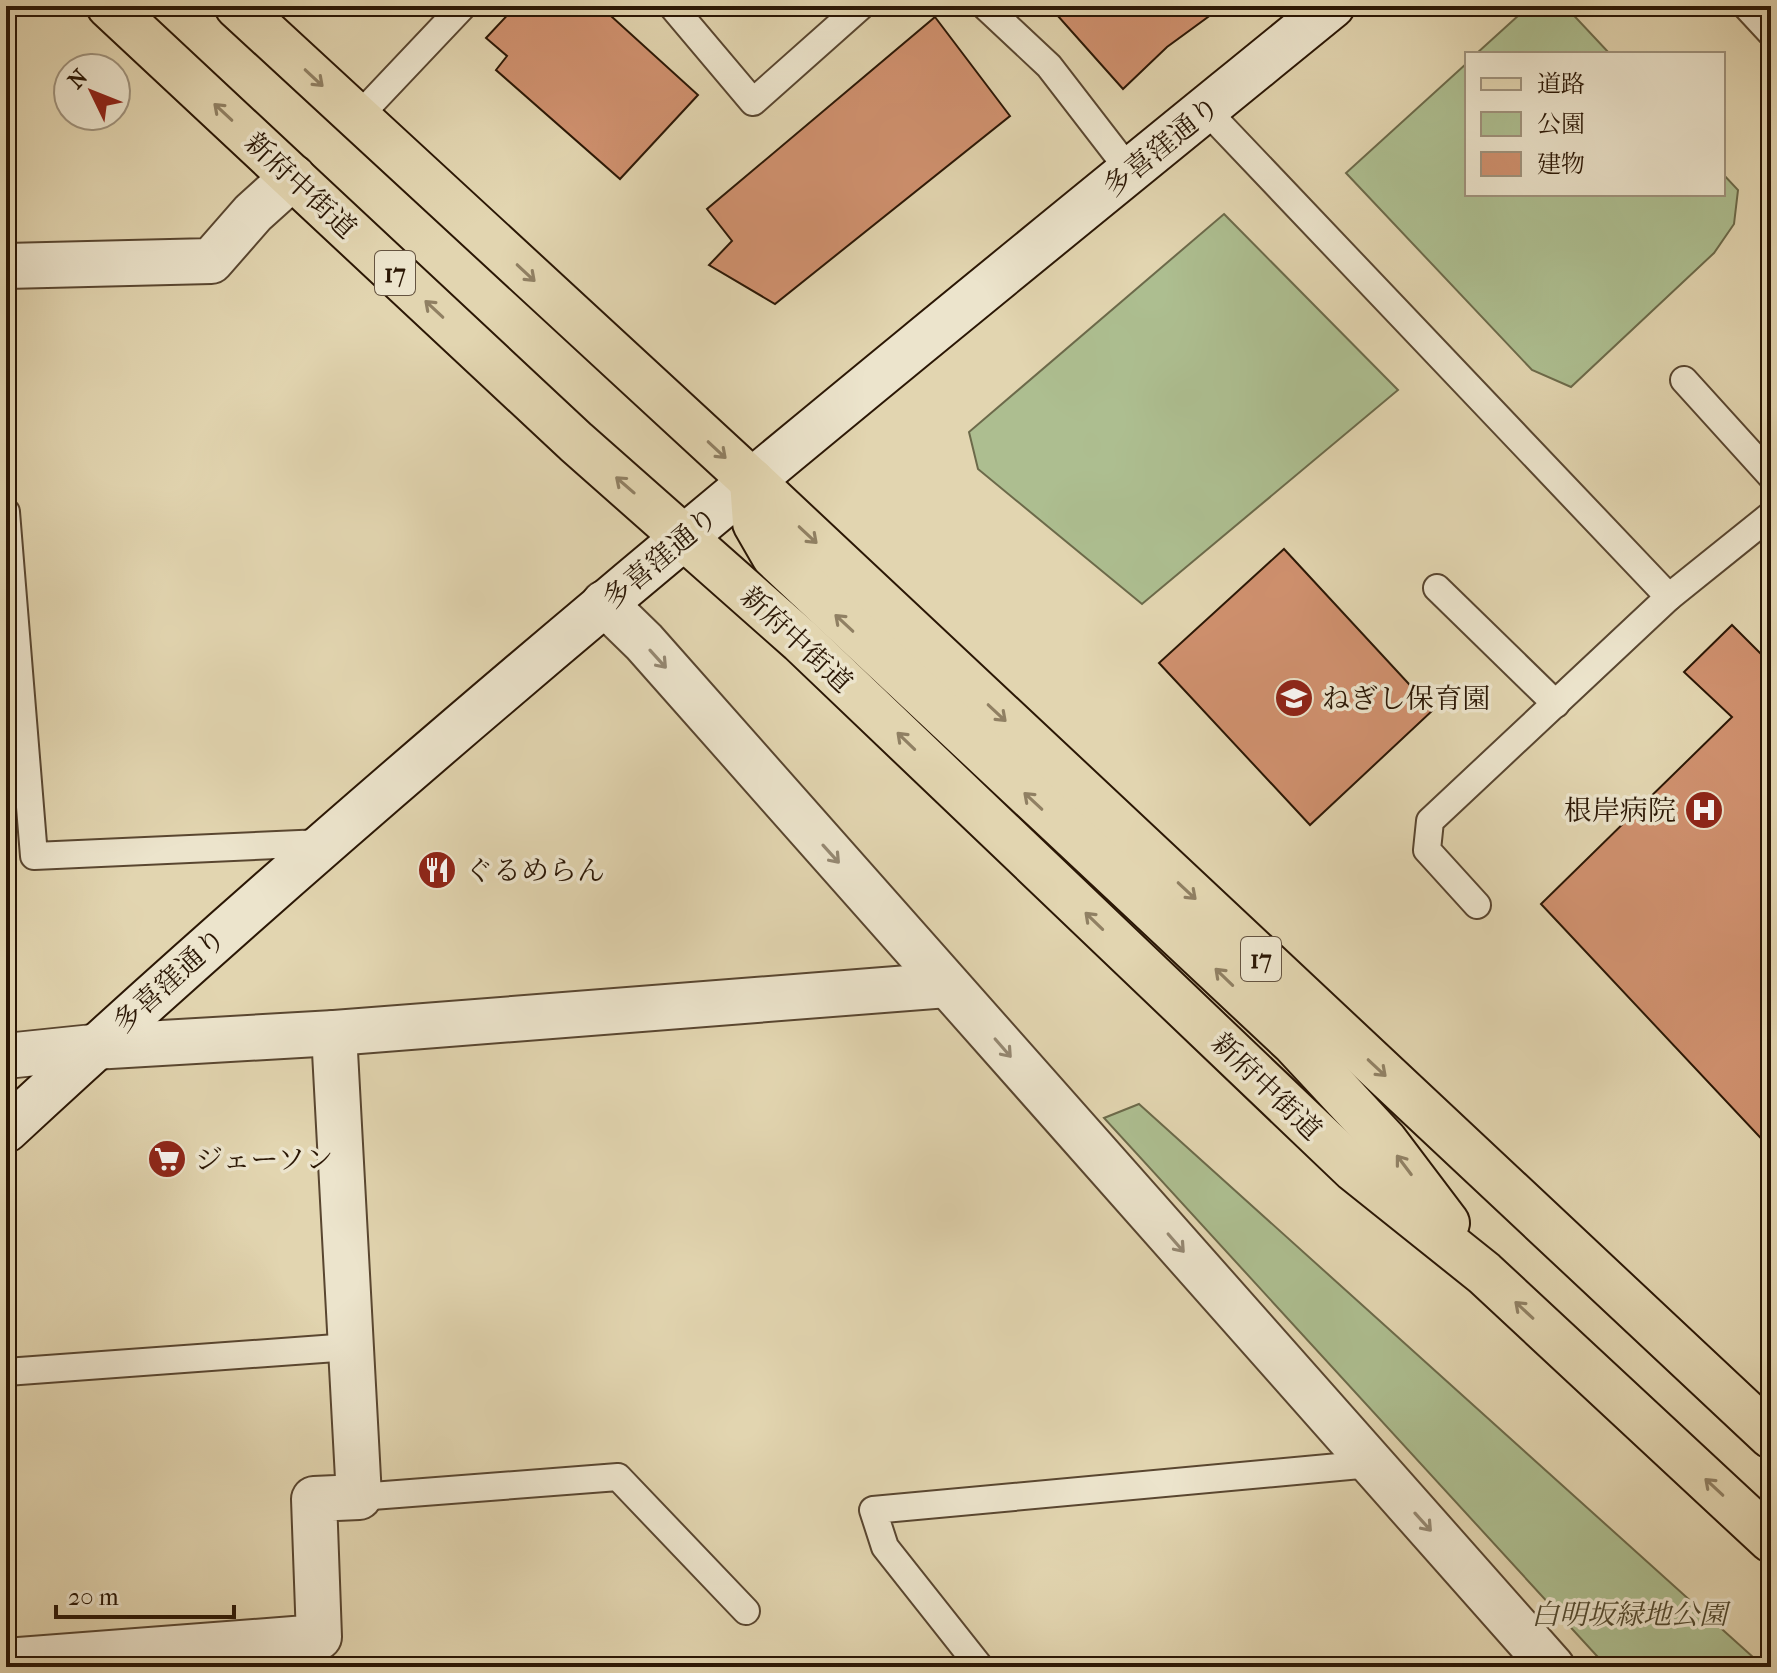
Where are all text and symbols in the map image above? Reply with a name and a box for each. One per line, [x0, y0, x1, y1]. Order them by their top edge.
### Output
north arrow [52, 52, 132, 132]
legend [1465, 52, 1725, 196]
text: N [63, 64, 94, 94]
one-way arrow [304, 69, 324, 87]
text: 道路 [1537, 70, 1585, 98]
street label: 多喜窪通り [1097, 90, 1226, 203]
one-way arrow [214, 104, 234, 122]
text: 公園 [1537, 110, 1585, 138]
street label: 新府中街道 [238, 126, 363, 245]
text: 建物 [1537, 150, 1585, 178]
road number: 17 [375, 251, 415, 295]
one-way arrow [516, 264, 536, 283]
one-way arrow [424, 299, 444, 318]
one-way arrow [707, 440, 727, 459]
one-way arrow [616, 476, 636, 494]
street label: 多喜窪通り [596, 500, 725, 615]
one-way arrow [798, 525, 817, 544]
street label: 新府中街道 [734, 580, 859, 699]
one-way arrow [834, 613, 854, 632]
one-way arrow [649, 649, 667, 669]
school or university icon: ねぎし保育園 [1273, 677, 1315, 719]
place label: ねぎし保育園 [1322, 682, 1490, 715]
one-way arrow [987, 704, 1007, 722]
one-way arrow [896, 732, 916, 751]
hospital icon: 根岸病院 [1683, 789, 1725, 831]
one-way arrow [1024, 792, 1044, 811]
place label: 根岸病院 [1564, 794, 1676, 827]
one-way arrow [822, 843, 840, 863]
restaurant icon: ぐるめらん [416, 849, 458, 891]
place label: ぐるめらん [465, 854, 605, 887]
one-way arrow [1177, 881, 1197, 899]
one-way arrow [1084, 911, 1104, 930]
street label: 多喜窪通り [106, 921, 232, 1039]
road number: 17 [1241, 937, 1281, 981]
one-way arrow [1215, 969, 1235, 987]
street label: 新府中街道 [1205, 1026, 1328, 1147]
one-way arrow [994, 1038, 1012, 1058]
one-way arrow [1367, 1059, 1387, 1077]
supermarket icon: ジェーソン [146, 1138, 188, 1180]
place label: ジェーソン [195, 1143, 333, 1176]
one-way arrow [1395, 1155, 1412, 1176]
one-way arrow [1166, 1233, 1184, 1253]
one-way arrow [1514, 1300, 1534, 1319]
one-way arrow [1705, 1478, 1724, 1497]
one-way arrow [1413, 1511, 1431, 1531]
scale bar [56, 1569, 234, 1619]
text: 20 m [68, 1583, 119, 1611]
park label: 白明坂緑地公園 [1531, 1598, 1731, 1631]

